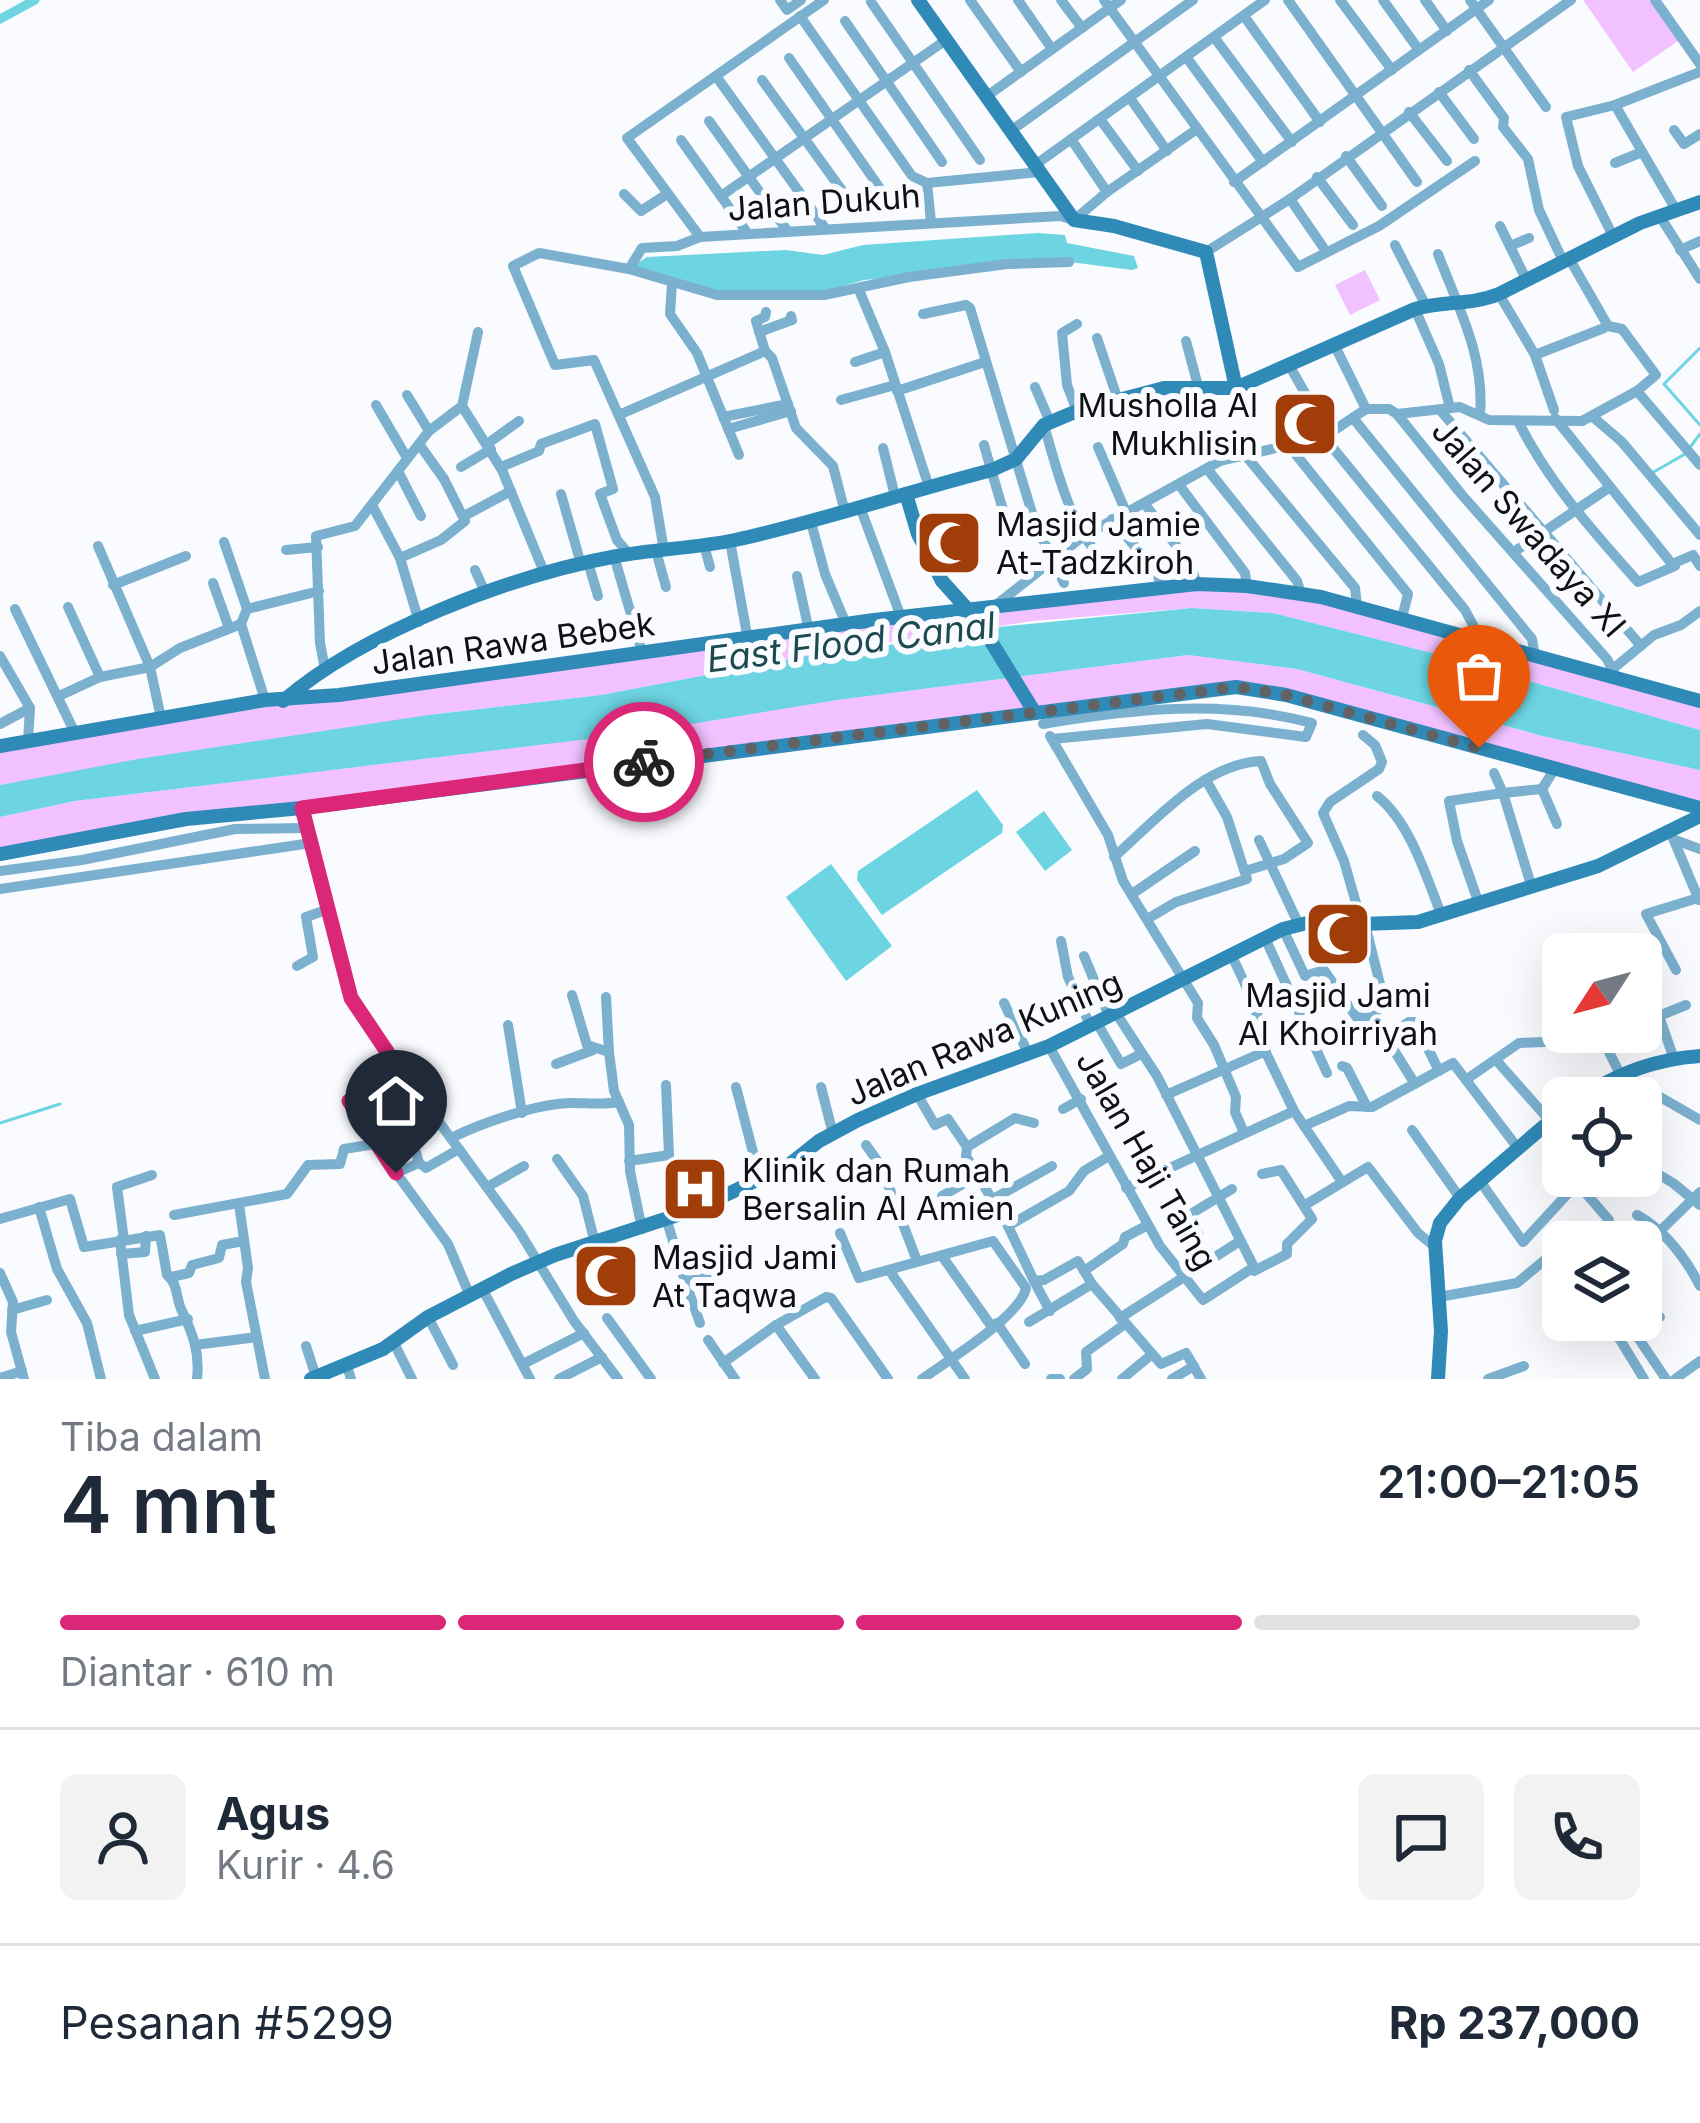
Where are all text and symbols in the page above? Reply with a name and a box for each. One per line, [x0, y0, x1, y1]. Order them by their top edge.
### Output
street label: Jalan Dukuh [726, 175, 922, 229]
place label: Musholla Al Mukhlisin [1077, 385, 1258, 463]
mosque icon: Musholla Al Mukhlisin [1270, 389, 1340, 459]
street label: Jalan Swadaya XI [1424, 411, 1634, 645]
place label: Masjid Jamie At-Tadzkiroh [996, 504, 1201, 582]
mosque icon: Masjid Jamie At-Tadzkiroh [914, 508, 984, 578]
water label: East Flood Canal [704, 602, 998, 682]
street label: Jalan Rawa Bebek [369, 603, 657, 683]
pin [1428, 625, 1530, 748]
icon: bag [1446, 643, 1512, 709]
courier [584, 702, 704, 822]
icon: bike [611, 729, 677, 795]
mosque icon: Masjid Jami Al Khoirriyah [1303, 899, 1373, 969]
north arrow [1542, 933, 1662, 1053]
map controls [1542, 933, 1662, 1341]
street label: Jalan Rawa Kuning [840, 962, 1128, 1114]
place label: Masjid Jami Al Khoirriyah [1238, 975, 1438, 1053]
street label: Jalan Haji Taing [1068, 1043, 1226, 1277]
pin [345, 1050, 447, 1173]
icon: home [363, 1068, 429, 1134]
button: locate [1542, 1077, 1662, 1197]
place label: Klinik dan Rumah Bersalin Al Amien [742, 1150, 1014, 1228]
hospital icon: Klinik dan Rumah Bersalin Al Amien [660, 1154, 730, 1224]
button: layers [1542, 1221, 1662, 1341]
place label: Masjid Jami At Taqwa [652, 1237, 838, 1315]
mosque icon: Masjid Jami At Taqwa [571, 1241, 641, 1311]
text: Tiba dalam [60, 1413, 263, 1460]
text: 21:00–21:05 [1377, 1454, 1640, 1509]
text: 4 mnt [60, 1457, 277, 1552]
text: Diantar · 610 m [60, 1648, 335, 1695]
button: person [60, 1774, 186, 1900]
button: chat [1358, 1774, 1484, 1900]
button: phone [1514, 1774, 1640, 1900]
text: Agus [216, 1786, 330, 1841]
text: Kurir · 4.6 [216, 1841, 395, 1888]
text: Pesanan #5299 [60, 1995, 394, 2050]
text: Rp 237,000 [1389, 1995, 1640, 2050]

